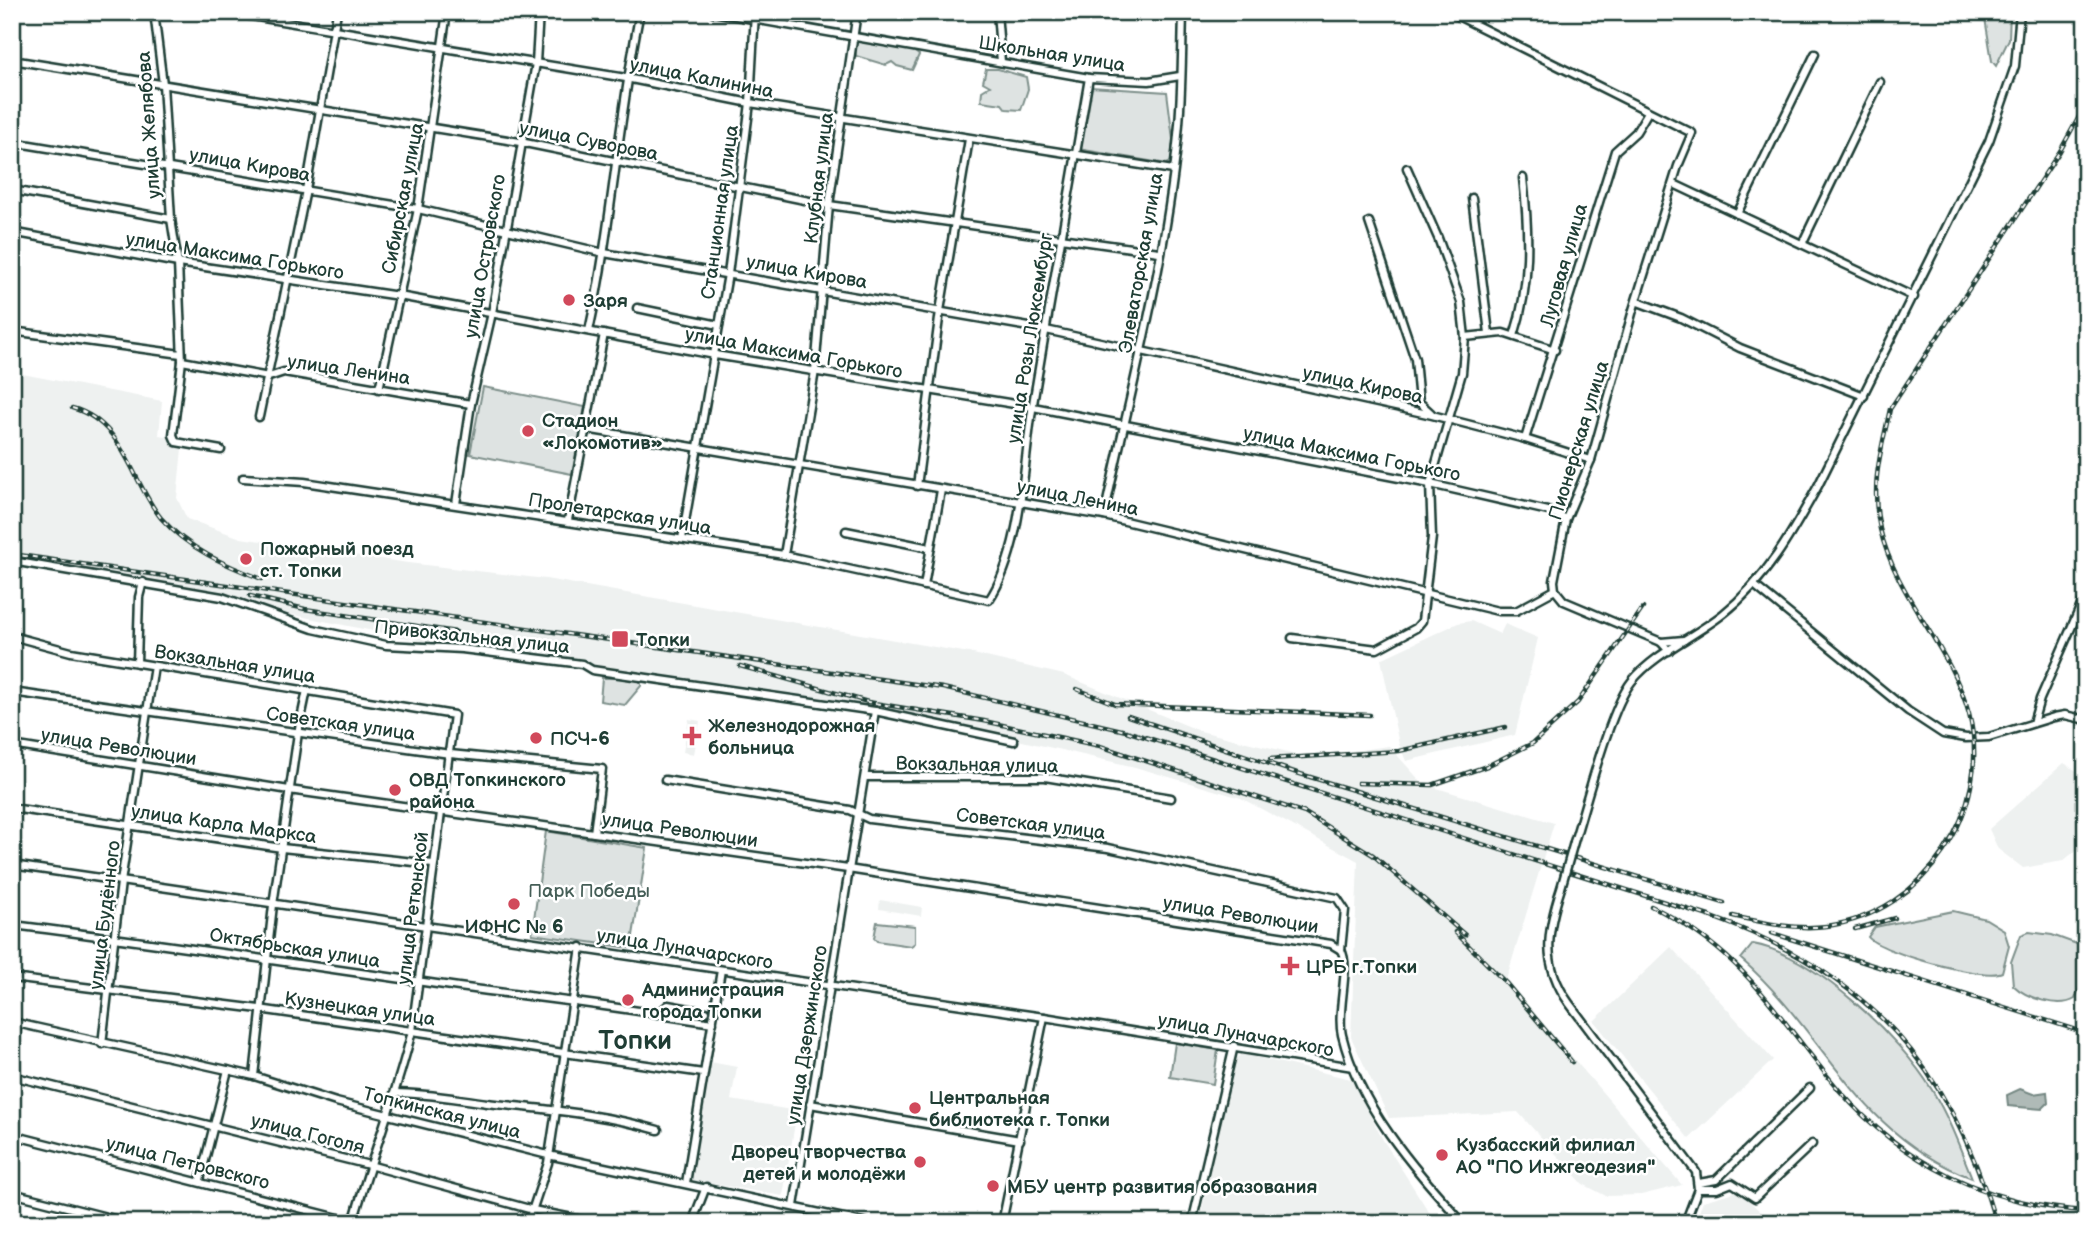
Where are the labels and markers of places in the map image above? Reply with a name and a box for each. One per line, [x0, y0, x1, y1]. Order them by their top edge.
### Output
place label: Заря [583, 290, 628, 313]
marker: Заря [561, 292, 577, 308]
place label: Стадион «Локомотив» [542, 410, 663, 455]
marker: Стадион «Локомотив» [520, 423, 536, 439]
place label: Пожарный поезд ст. Топки [260, 538, 414, 583]
marker: Пожарный поезд ст. Топки [238, 551, 254, 567]
marker: Топки [610, 629, 630, 649]
place label: Топки [636, 629, 690, 652]
place label: Железнодорожная больница [708, 715, 876, 760]
marker: Железнодорожная больница [682, 726, 702, 746]
place label: ПСЧ-6 [550, 728, 610, 751]
marker: ПСЧ-6 [528, 730, 544, 746]
place label: ОВД Топкинского района [409, 769, 566, 814]
marker: ОВД Топкинского района [387, 782, 403, 798]
marker: ИФНС № 6 [506, 896, 522, 912]
place label: ИФНС № 6 [464, 916, 564, 939]
marker: ЦРБ г.Топки [1280, 956, 1300, 976]
place label: ЦРБ г.Топки [1306, 956, 1417, 979]
place label: Администрация города Топки [641, 979, 784, 1024]
marker: Администрация города Топки [620, 992, 636, 1008]
place label: Центральная библиотека г. Топки [929, 1087, 1110, 1132]
marker: Центральная библиотека г. Топки [907, 1100, 923, 1116]
place label: Кузбасский филиал АО "ПО Инжгеодезия" [1455, 1134, 1656, 1179]
place label: Дворец творчества детей и молодёжи [731, 1141, 907, 1186]
marker: Кузбасский филиал АО "ПО Инжгеодезия" [1434, 1147, 1450, 1163]
marker: Дворец творчества детей и молодёжи [912, 1154, 928, 1170]
place label: МБУ центр развития образования [1007, 1176, 1317, 1199]
marker: МБУ центр развития образования [985, 1178, 1001, 1194]

